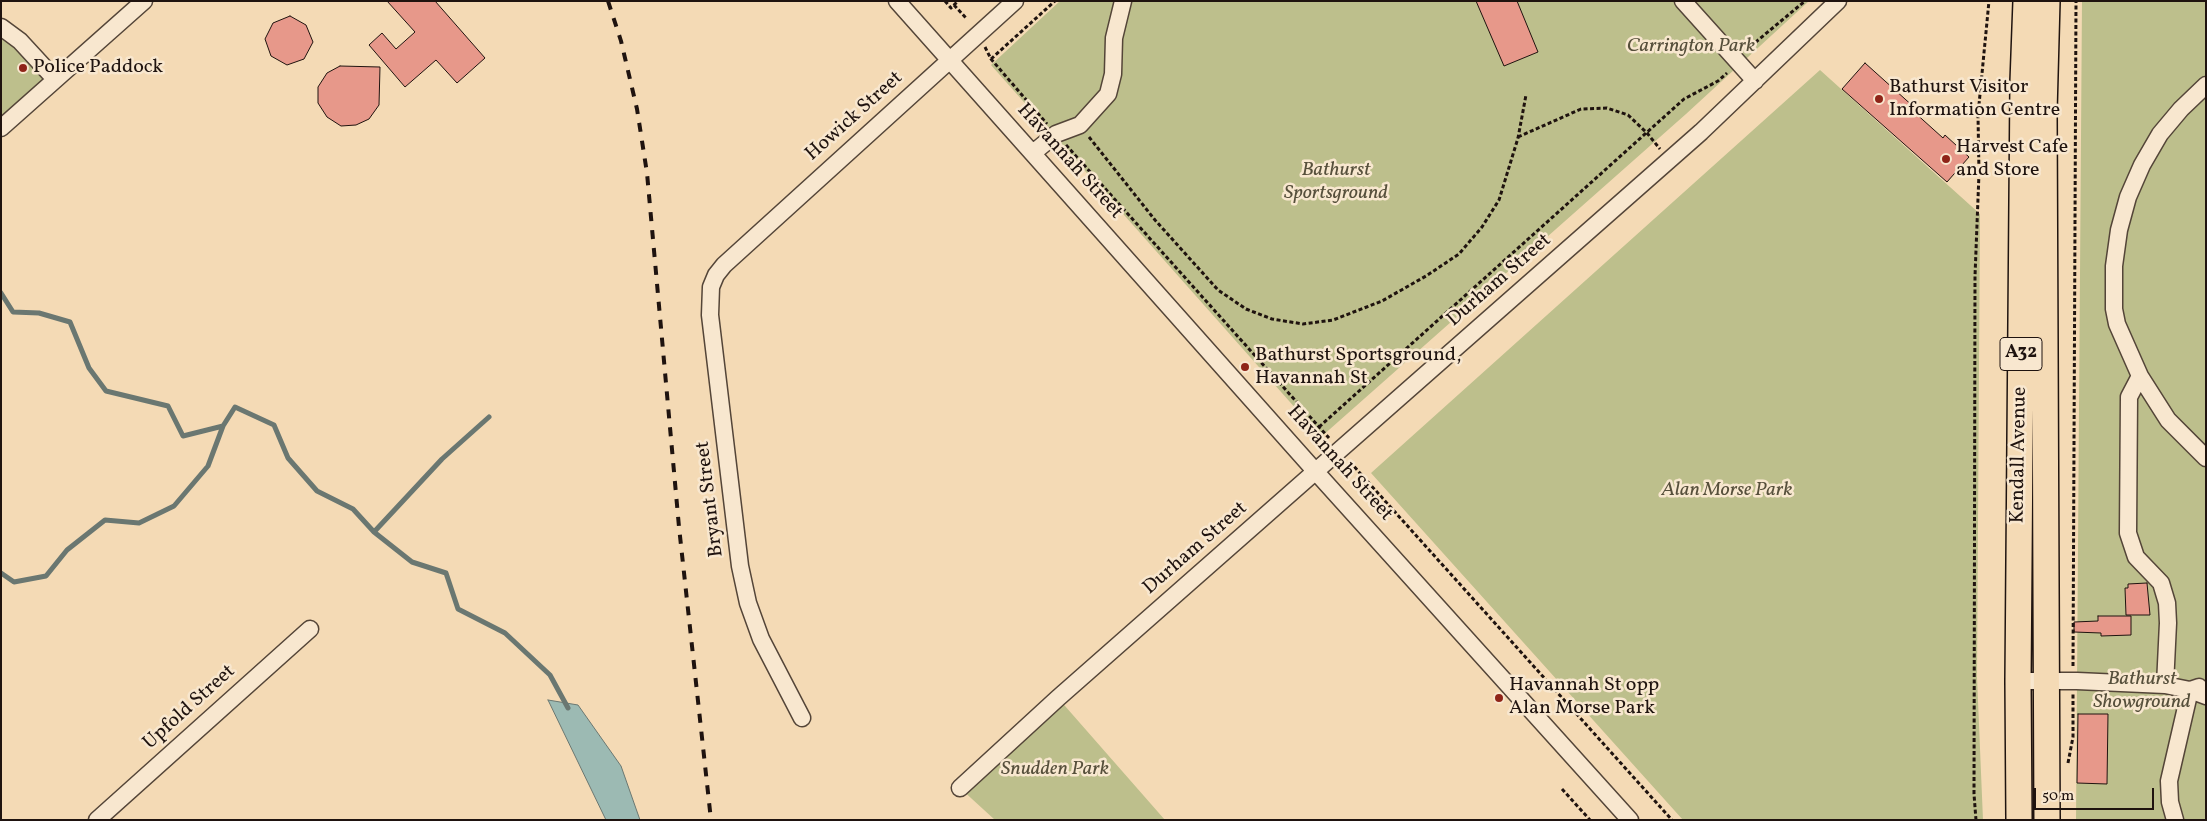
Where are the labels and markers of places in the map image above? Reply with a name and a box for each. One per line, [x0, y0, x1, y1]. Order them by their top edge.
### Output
place label: Police Paddock [33, 56, 163, 80]
marker: Police Paddock [17, 62, 29, 74]
place label: Bathurst Visitor Information Centre [1889, 76, 2060, 123]
marker: Bathurst Visitor Information Centre [1873, 93, 1885, 105]
place label: Harvest Cafe and Store [1956, 136, 2068, 183]
marker: Harvest Cafe and Store [1940, 153, 1952, 165]
place label: Bathurst Sportsground, Havannah St [1255, 344, 1461, 391]
marker: Bathurst Sportsground, Havannah St [1239, 361, 1251, 373]
place label: Havannah St opp Alan Morse Park [1509, 674, 1659, 721]
marker: Havannah St opp Alan Morse Park [1493, 692, 1505, 704]

